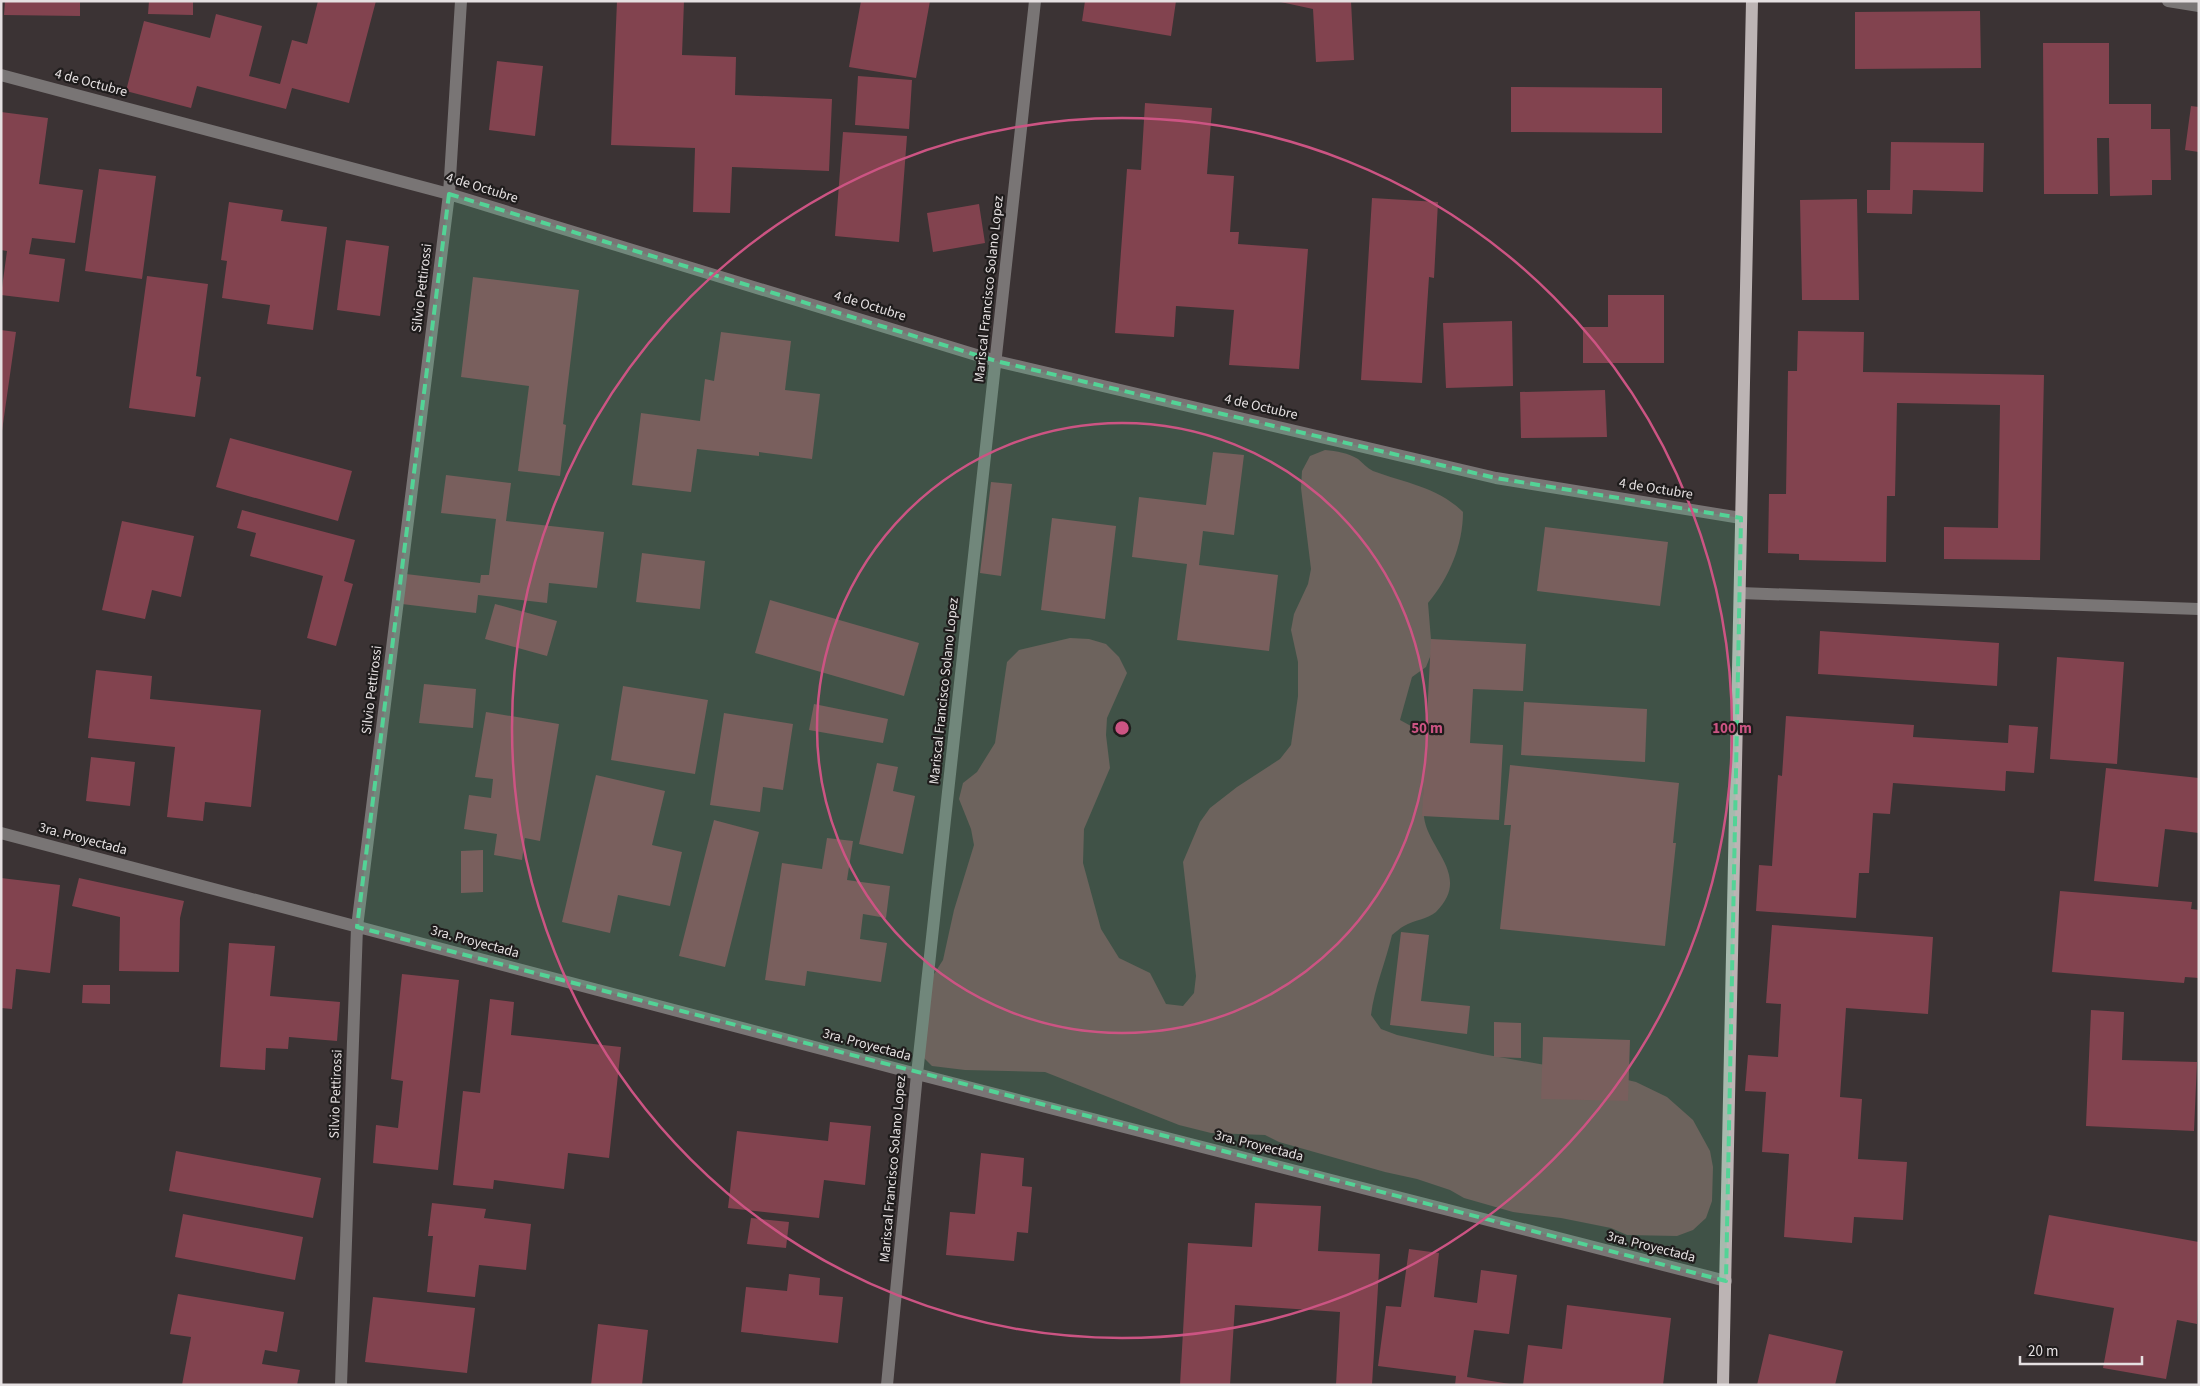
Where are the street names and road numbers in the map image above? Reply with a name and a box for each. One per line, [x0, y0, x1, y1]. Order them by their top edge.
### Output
street label: 4 de Octubre [52, 64, 130, 102]
street label: 4 de Octubre [443, 168, 521, 208]
street label: Mariscal Francisco Solano Lopez [969, 195, 1009, 383]
street label: Silvio Pettirossi [407, 242, 437, 334]
street label: 4 de Octubre [831, 286, 909, 326]
street label: 4 de Octubre [1222, 389, 1300, 425]
street label: 4 de Octubre [1618, 473, 1694, 505]
street label: Mariscal Francisco Solano Lopez [924, 597, 964, 785]
street label: Silvio Pettirossi [357, 644, 387, 736]
street label: 3ra. Proyectada [36, 818, 130, 860]
street label: 3ra. Proyectada [428, 921, 522, 963]
street label: 3ra. Proyectada [820, 1024, 914, 1066]
street label: Silvio Pettirossi [324, 1049, 348, 1139]
street label: Mariscal Francisco Solano Lopez [875, 1075, 911, 1263]
street label: 3ra. Proyectada [1212, 1125, 1306, 1167]
street label: 3ra. Proyectada [1604, 1226, 1698, 1268]

